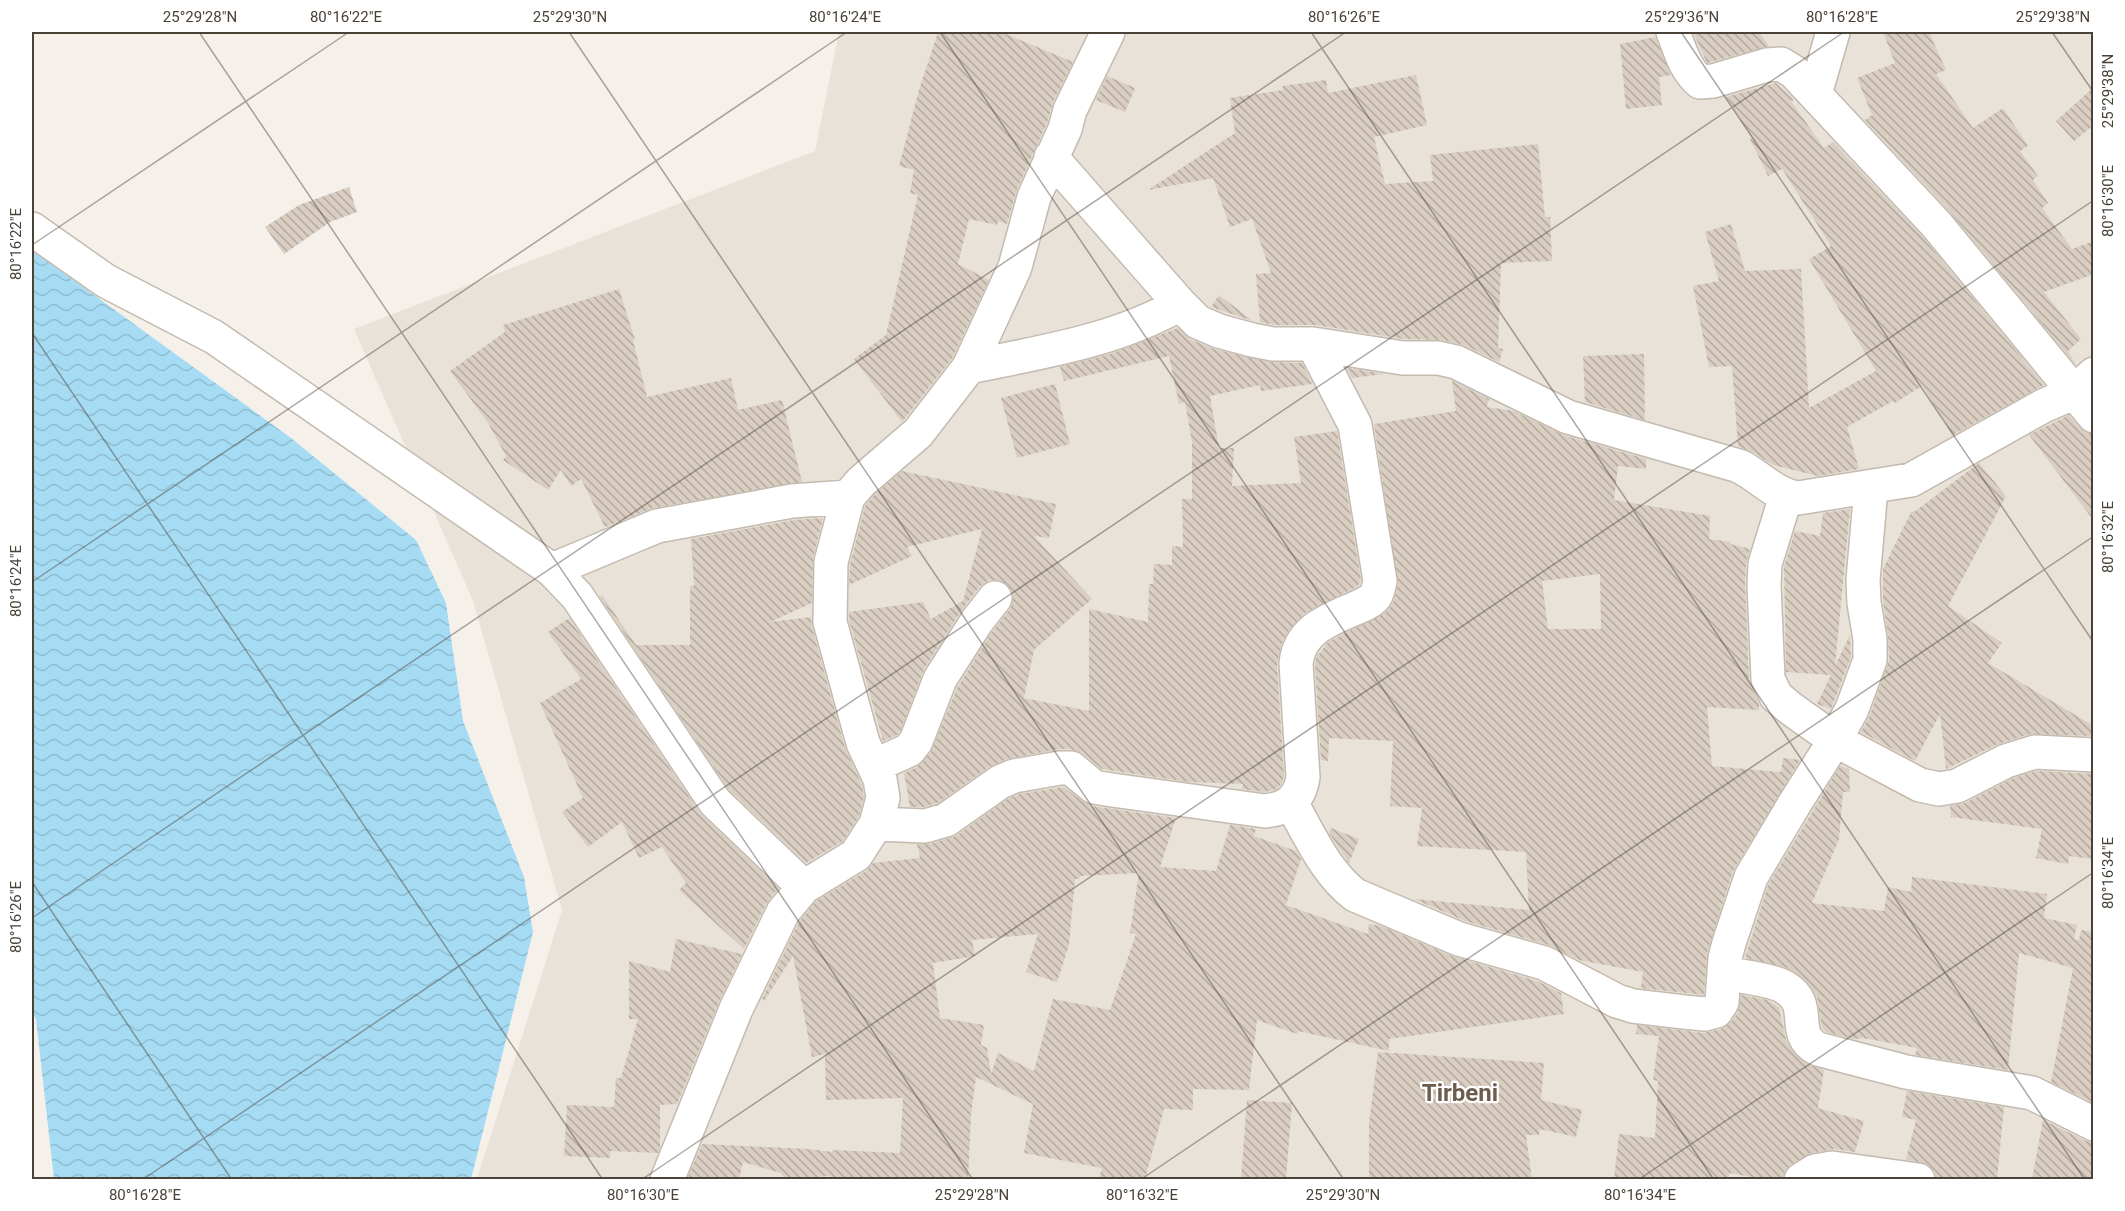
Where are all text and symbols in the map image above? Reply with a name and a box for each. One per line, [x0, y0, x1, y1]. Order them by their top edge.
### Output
text: 25°29'28"N [163, 8, 237, 26]
text: 80°16'22"E [310, 8, 383, 26]
text: 25°29'30"N [533, 8, 607, 26]
text: 80°16'24"E [809, 8, 882, 26]
text: 80°16'26"E [1308, 8, 1381, 26]
text: 25°29'36"N [1645, 8, 1719, 26]
text: 80°16'28"E [1806, 8, 1879, 26]
text: 25°29'38"N [2016, 8, 2090, 26]
text: 25°29'38"N [2099, 54, 2117, 128]
text: 80°16'30"E [2099, 164, 2117, 237]
text: 80°16'22"E [7, 207, 25, 280]
text: 80°16'32"E [2099, 500, 2117, 573]
text: 80°16'24"E [7, 544, 25, 617]
text: 80°16'34"E [2099, 836, 2117, 909]
text: 80°16'26"E [7, 880, 25, 953]
district label: Tirbeni [1422, 1079, 1498, 1107]
text: 80°16'28"E [109, 1186, 182, 1204]
text: 80°16'30"E [607, 1186, 680, 1204]
text: 25°29'28"N [935, 1186, 1009, 1204]
text: 80°16'32"E [1106, 1186, 1179, 1204]
text: 25°29'30"N [1306, 1186, 1380, 1204]
text: 80°16'34"E [1604, 1186, 1677, 1204]

